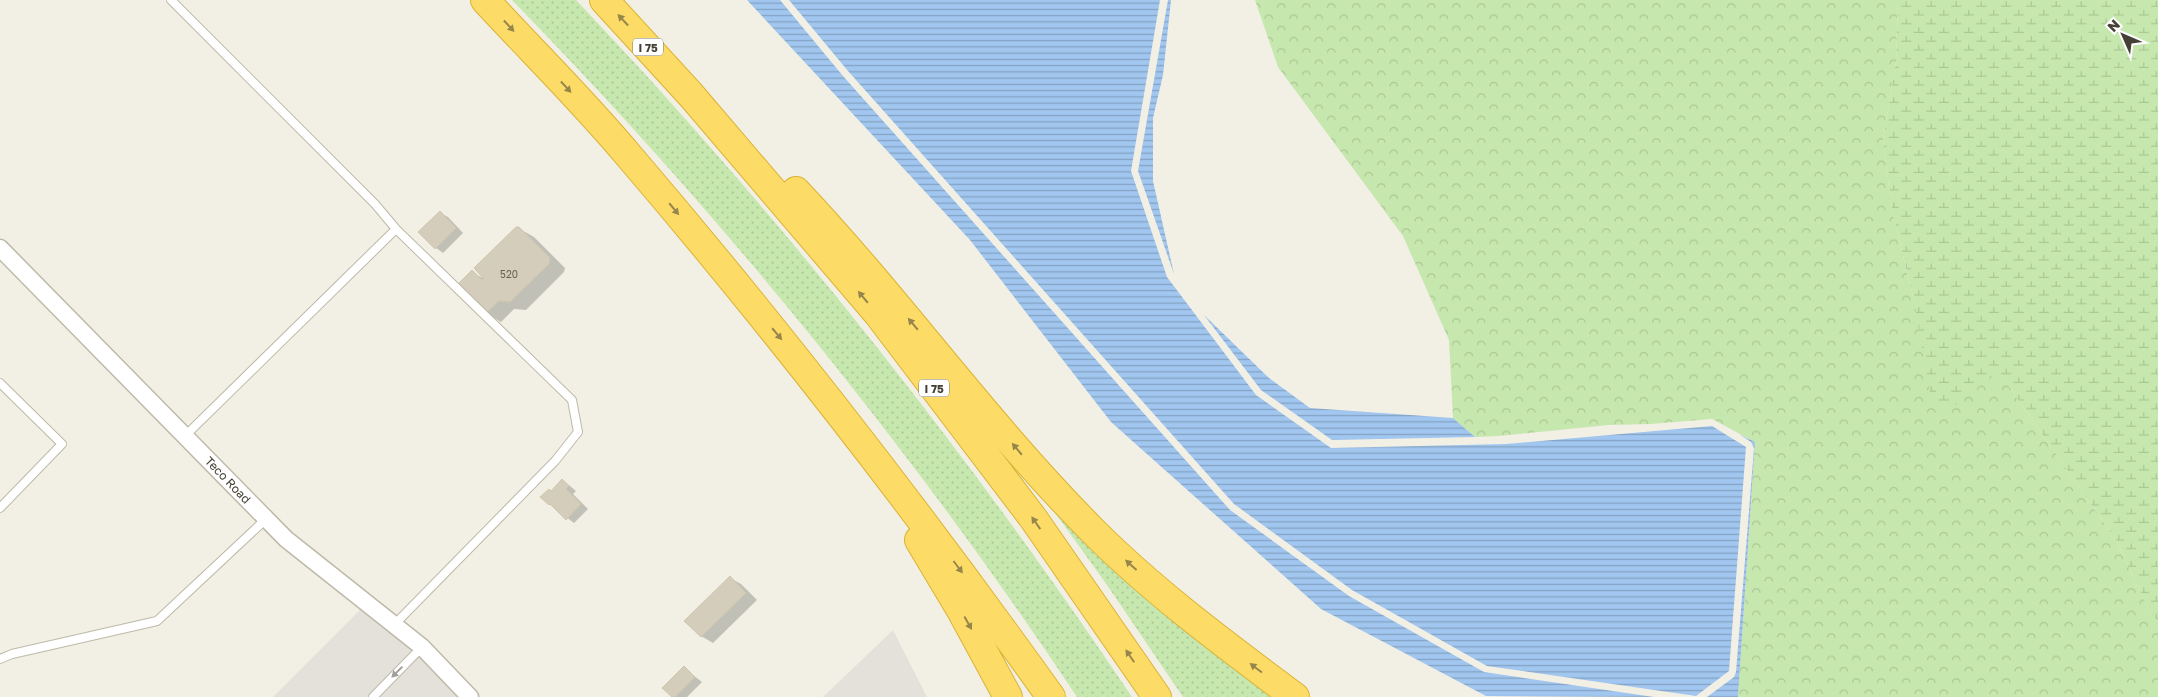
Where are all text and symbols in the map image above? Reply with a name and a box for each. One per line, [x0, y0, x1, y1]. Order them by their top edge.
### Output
north arrow [2098, 10, 2148, 60]
one-way arrow [617, 15, 629, 27]
text: N [2104, 16, 2123, 35]
one-way arrow [503, 19, 515, 31]
road number: I 75 [633, 38, 663, 56]
one-way arrow [560, 81, 572, 93]
one-way arrow [668, 202, 679, 215]
house number: 520 [500, 268, 518, 280]
one-way arrow [858, 291, 869, 304]
one-way arrow [907, 318, 918, 331]
one-way arrow [771, 328, 782, 341]
road number: I 75 [919, 379, 949, 396]
one-way arrow [1011, 443, 1022, 456]
street label: Teco Road [202, 453, 254, 507]
one-way arrow [1031, 517, 1041, 530]
one-way arrow [1125, 559, 1137, 571]
one-way arrow [953, 560, 963, 574]
one-way arrow [964, 616, 972, 631]
one-way arrow [1125, 650, 1135, 663]
one-way arrow [1250, 662, 1263, 673]
one-way arrow [391, 666, 403, 678]

